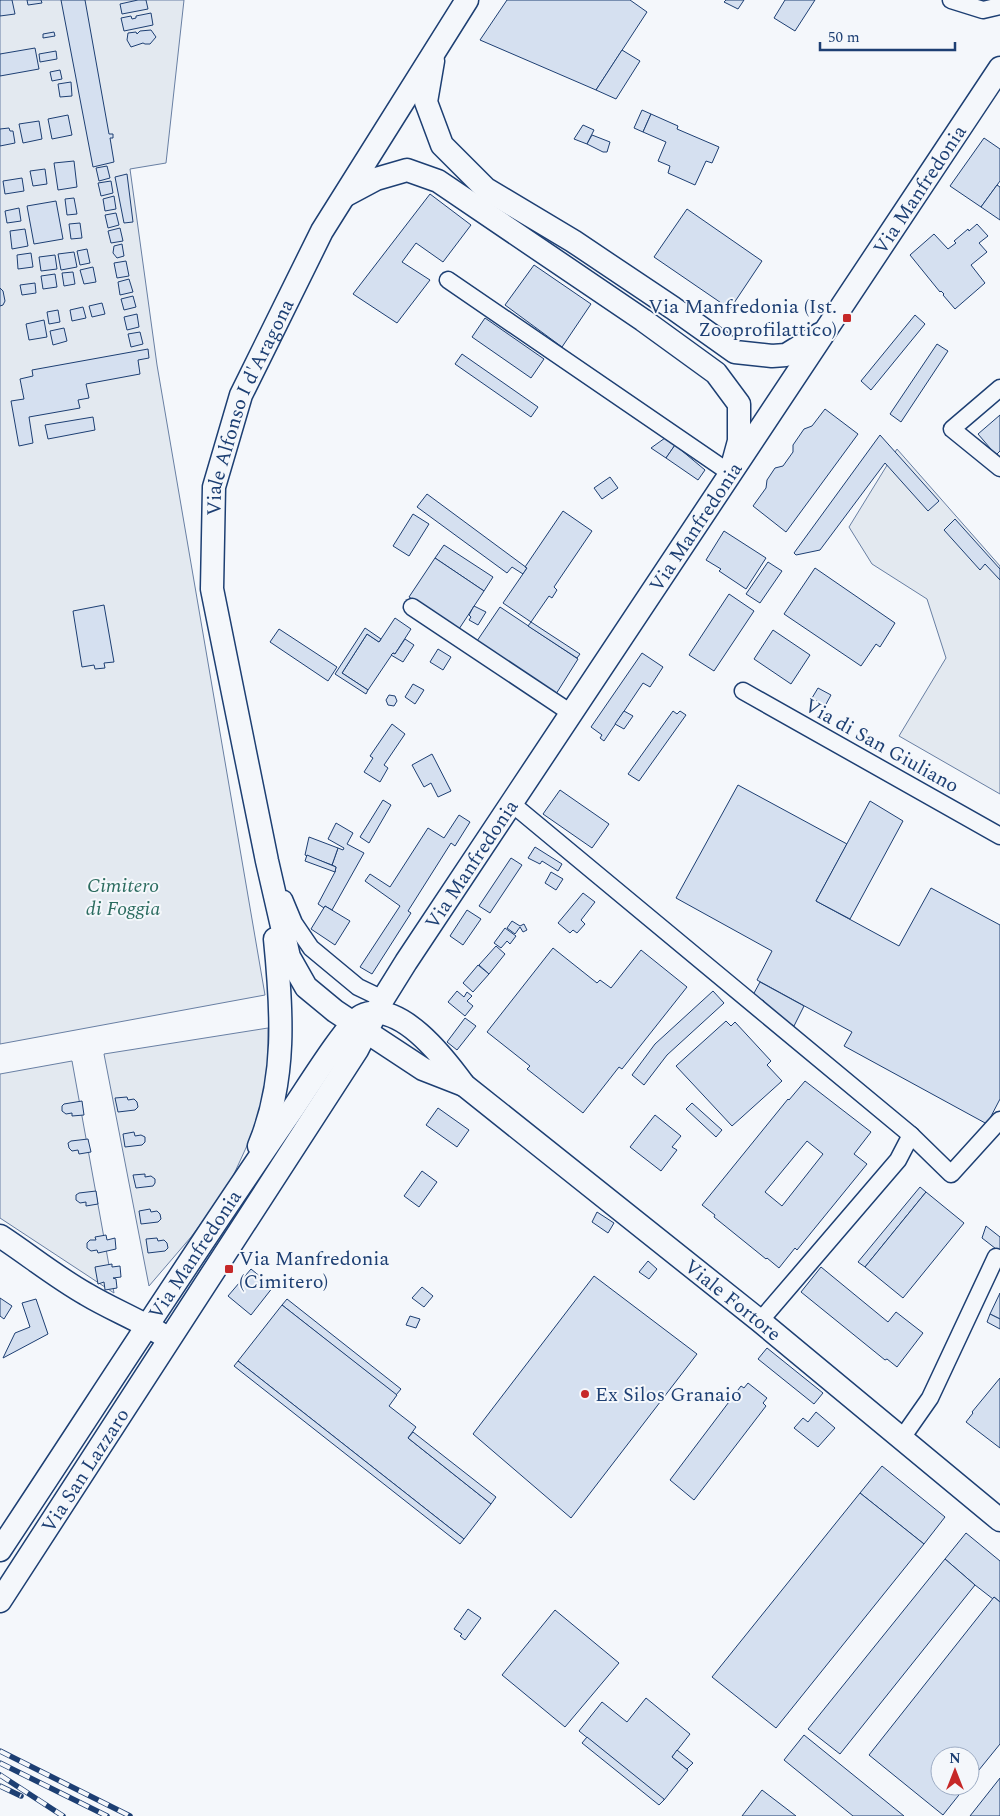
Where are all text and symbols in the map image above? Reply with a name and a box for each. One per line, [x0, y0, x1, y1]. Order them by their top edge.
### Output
scale bar [820, 20, 955, 52]
text: 50 m [828, 26, 860, 49]
street label: Via Manfredonia [866, 119, 974, 261]
place label: Via Manfredonia (Ist. Zooprofilattico) [648, 292, 837, 345]
street label: Viale Alfonso I d'Aragona [199, 294, 302, 516]
marker: Via Manfredonia (Ist. Zooprofilattico) [841, 312, 853, 324]
street label: Via Manfredonia [642, 456, 750, 598]
street label: Via di San Giuliano [799, 691, 964, 801]
street label: Via Manfredonia [418, 793, 526, 936]
park label: Cimitero di Foggia [86, 871, 160, 924]
street label: Via Manfredonia [141, 1184, 250, 1326]
place label: Via Manfredonia (Cimitero) [239, 1244, 390, 1297]
street label: Viale Fortore [677, 1252, 788, 1349]
marker: Via Manfredonia (Cimitero) [223, 1263, 235, 1275]
place label: Ex Silos Granaio [595, 1380, 742, 1410]
marker: Ex Silos Granaio [579, 1388, 591, 1400]
street label: Via San Lazzaro [34, 1402, 137, 1539]
north arrow [930, 1746, 980, 1796]
text: N [949, 1748, 961, 1769]

